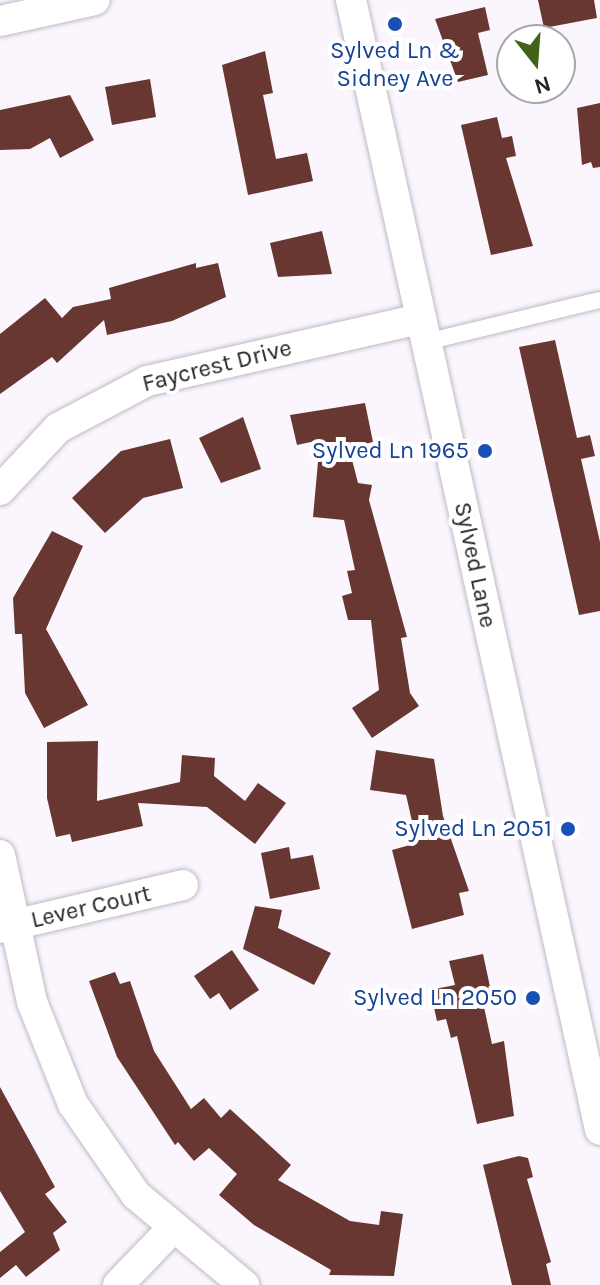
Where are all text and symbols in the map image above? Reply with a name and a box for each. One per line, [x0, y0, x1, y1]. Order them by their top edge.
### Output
marker: Sylved Ln & Sidney Ave [386, 15, 404, 33]
north arrow [496, 24, 576, 104]
place label: Sylved Ln & Sidney Ave [330, 37, 460, 93]
text: N [531, 70, 554, 100]
street label: Faycrest Drive [139, 334, 295, 398]
place label: Sylved Ln 1965 [312, 437, 469, 465]
marker: Sylved Ln 1965 [476, 442, 494, 460]
street label: Sylved Lane [448, 499, 502, 631]
place label: Sylved Ln 2051 [394, 815, 552, 843]
marker: Sylved Ln 2051 [559, 820, 577, 838]
street label: Lever Court [28, 879, 154, 935]
place label: Sylved Ln 2050 [353, 984, 517, 1012]
marker: Sylved Ln 2050 [524, 989, 542, 1007]

